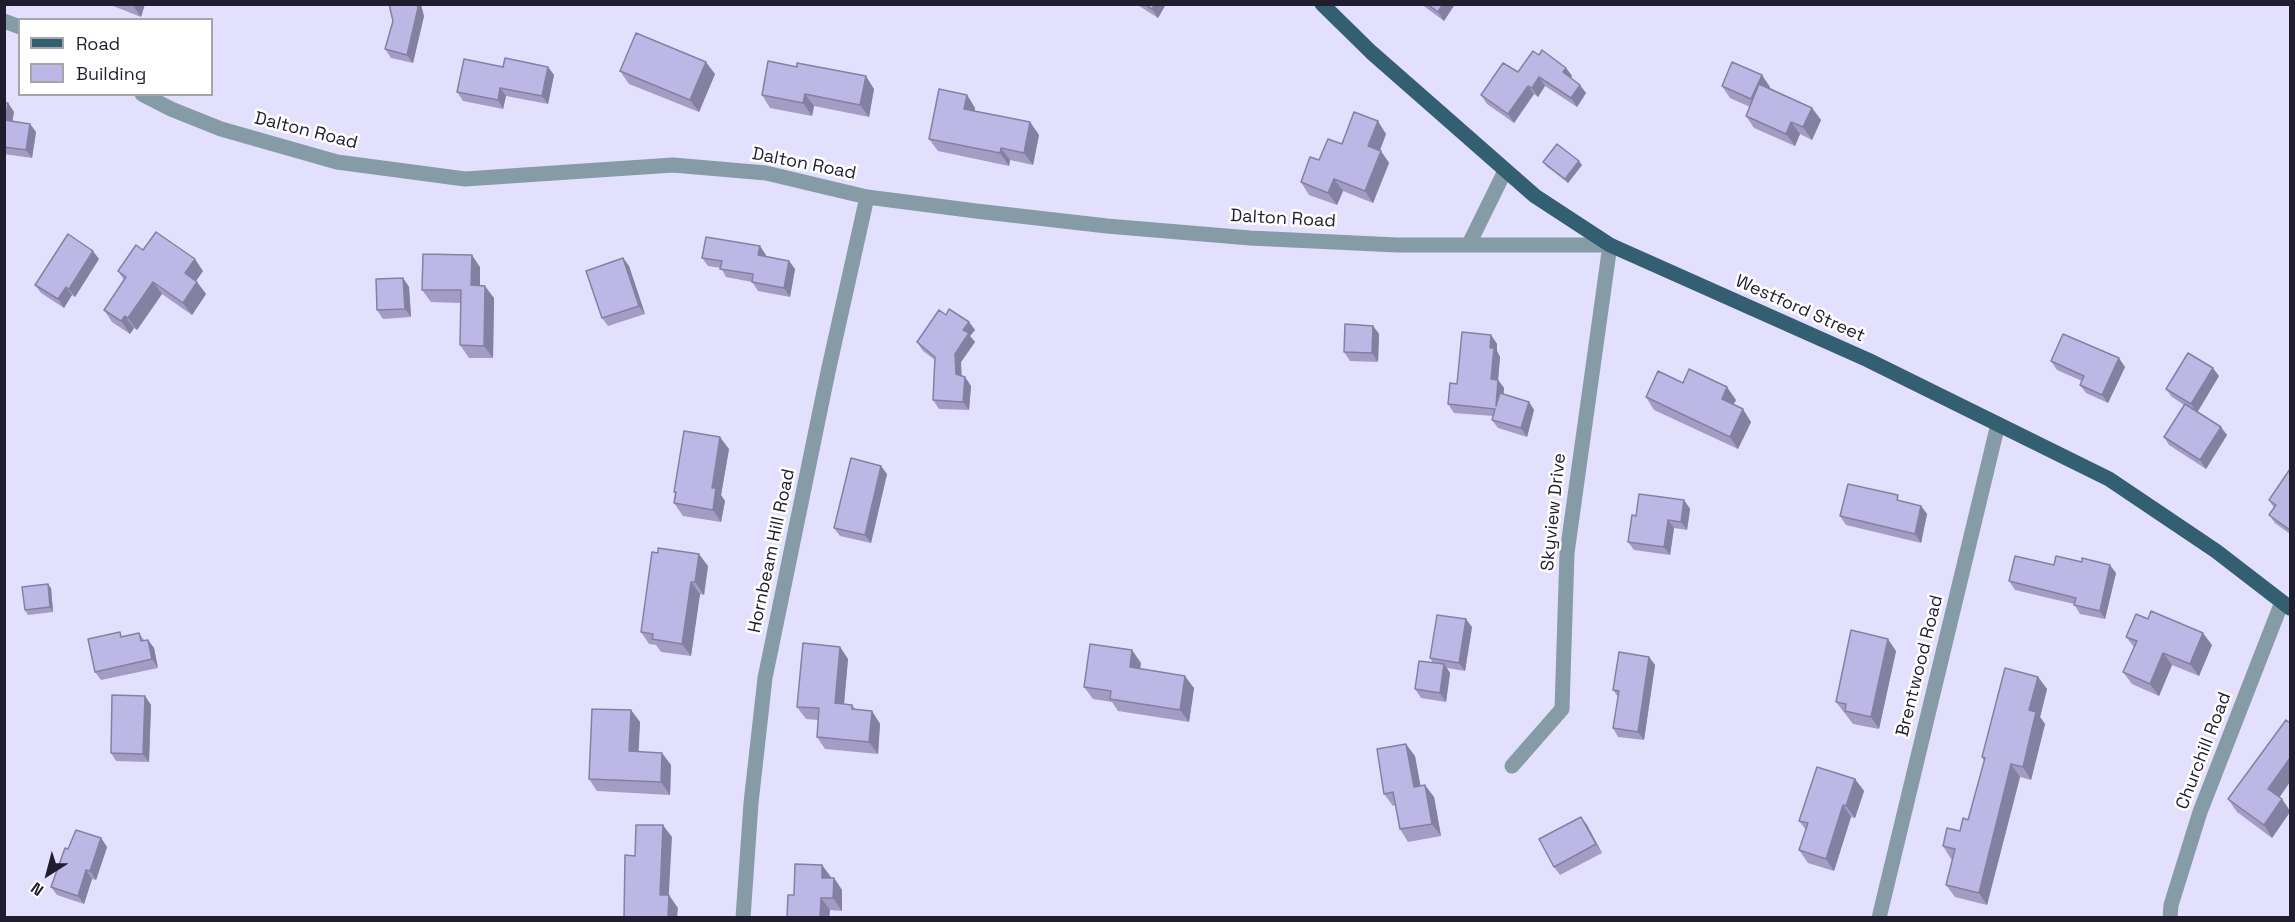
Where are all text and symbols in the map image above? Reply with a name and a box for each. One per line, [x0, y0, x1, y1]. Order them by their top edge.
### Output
legend [18, 18, 213, 96]
text: Road [76, 32, 120, 55]
text: Building [76, 62, 146, 85]
street label: Dalton Road [252, 108, 360, 154]
street label: Dalton Road [750, 143, 858, 185]
street label: Dalton Road [1230, 205, 1336, 233]
street label: Westford Street [1732, 271, 1868, 347]
street label: Skyview Drive [1537, 452, 1571, 572]
street label: Hornbeam Hill Road [744, 467, 800, 635]
street label: Brentwood Road [1892, 593, 1948, 739]
street label: Churchill Road [2172, 689, 2236, 813]
north arrow [18, 844, 78, 904]
text: N [27, 877, 48, 901]

